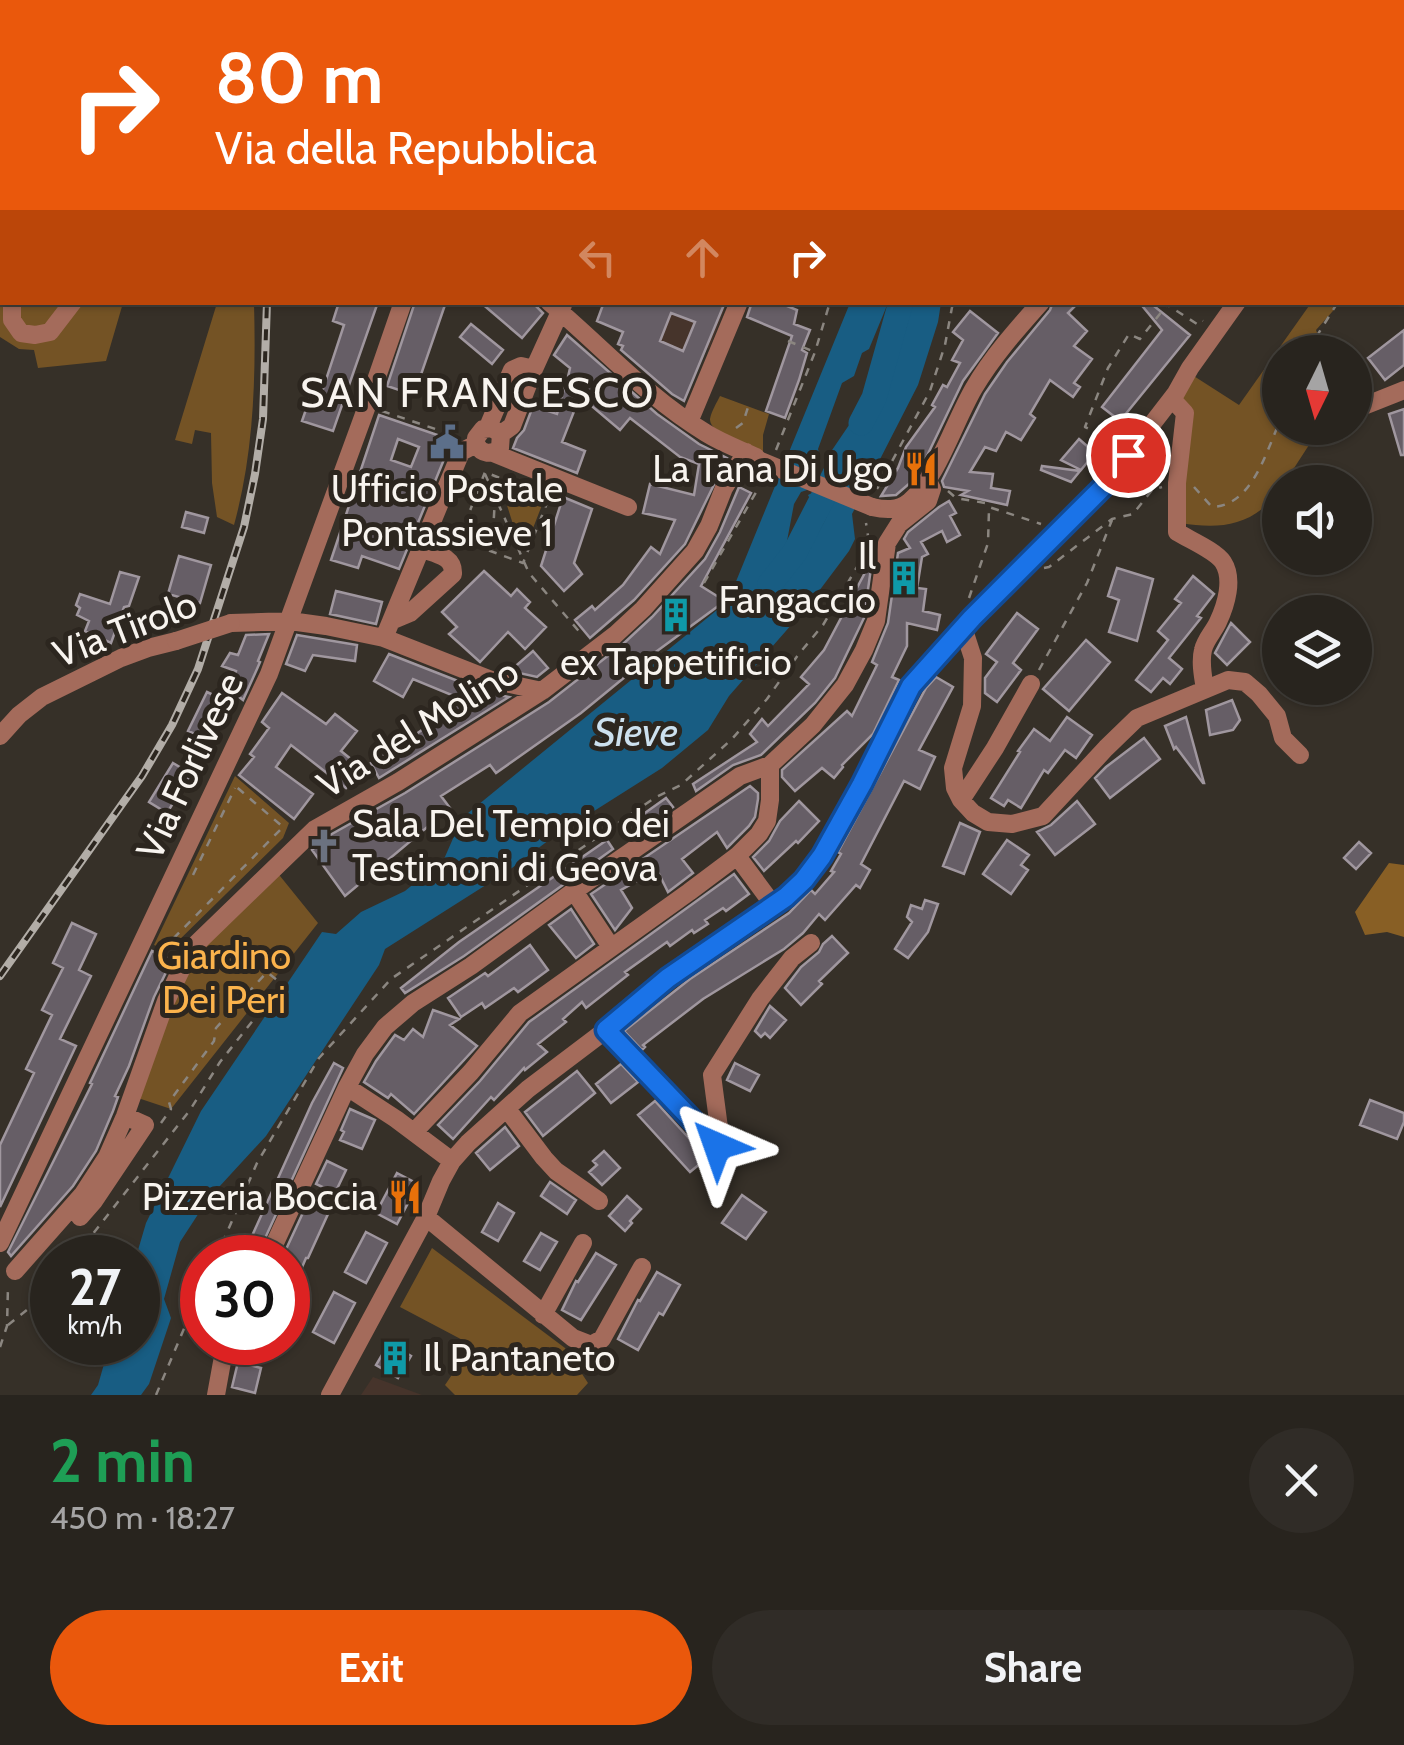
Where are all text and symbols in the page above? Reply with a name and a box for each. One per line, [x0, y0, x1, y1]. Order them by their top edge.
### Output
text: 80 m [215, 35, 383, 121]
icon: right [50, 40, 180, 170]
text: Via della Repubblica [215, 121, 597, 175]
icon: left [570, 230, 625, 285]
icon: ahead [675, 230, 730, 285]
icon: right [780, 230, 835, 285]
north arrow [1262, 335, 1372, 445]
map controls [1262, 335, 1372, 705]
district label: SAN FRANCESCO [300, 366, 656, 418]
pin [1086, 413, 1171, 498]
public building icon: Ufficio Postale Pontassieve 1 [428, 423, 466, 461]
icon: arrive [1101, 428, 1156, 483]
place label: La Tana Di Ugo [652, 445, 893, 492]
restaurant icon: La Tana Di Ugo [902, 450, 940, 488]
place label: Ufficio Postale Pontassieve 1 [331, 465, 563, 556]
button: sound [1262, 465, 1372, 575]
place label: Il Fangaccio [718, 532, 876, 623]
building icon: Il Fangaccio [885, 559, 923, 597]
street label: Via Tirolo [46, 580, 203, 677]
button: layers [1262, 595, 1372, 705]
building icon: ex Tappetificio [657, 596, 695, 634]
place label: ex Tappetificio [560, 638, 792, 685]
street label: Via del Molino [309, 647, 527, 808]
street label: Via Forlivese [126, 665, 253, 867]
water label: Sieve [594, 707, 678, 756]
place label: Sala Del Tempio dei Testimoni di Geova [352, 800, 670, 891]
church icon: Sala Del Tempio dei Testimoni di Geova [305, 827, 343, 865]
park label: Giardino Dei Peri [157, 932, 291, 1023]
position arrow [665, 1094, 769, 1198]
place label: Pizzeria Boccia [142, 1173, 377, 1220]
restaurant icon: Pizzeria Boccia [386, 1178, 424, 1216]
speed limit sign: 30 [180, 1235, 310, 1365]
text: 27 [69, 1257, 121, 1318]
text: km/h [68, 1310, 122, 1340]
place label: Il Pantaneto [423, 1334, 616, 1381]
building icon: Il Pantaneto [376, 1339, 414, 1377]
text: 2 min [50, 1424, 195, 1497]
button: close [1249, 1428, 1354, 1533]
text: 450 m · 18:27 [50, 1498, 235, 1537]
button: Exit [50, 1610, 692, 1725]
button: Share [712, 1610, 1354, 1725]

